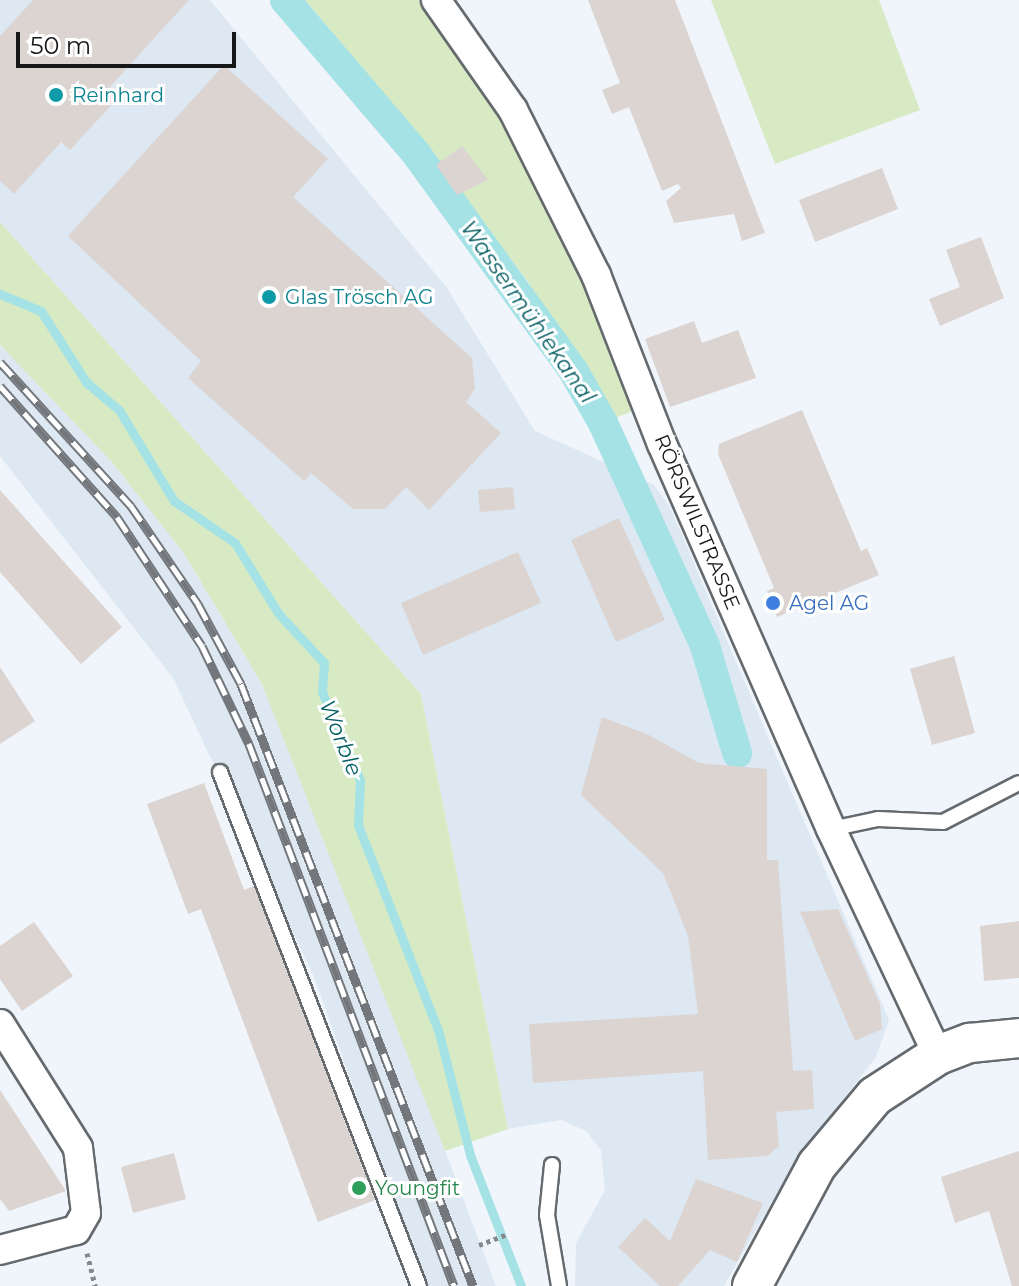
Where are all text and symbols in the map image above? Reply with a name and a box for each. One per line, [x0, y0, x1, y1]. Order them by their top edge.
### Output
scale bar [20, 16, 240, 66]
text: 50 m [30, 31, 91, 60]
place label: Reinhard [72, 83, 164, 107]
marker: Reinhard [47, 86, 65, 104]
water label: Wassermühlekanal [455, 216, 601, 408]
place label: Glas Trösch AG [285, 285, 433, 309]
marker: Glas Trösch AG [260, 288, 278, 306]
street label: RÖRSWILSTRASSE [649, 431, 745, 613]
place label: Agel AG [789, 591, 869, 615]
marker: Agel AG [764, 594, 782, 612]
water label: Worble [314, 696, 368, 780]
place label: Youngfit [375, 1176, 460, 1200]
marker: Youngfit [350, 1179, 368, 1197]

